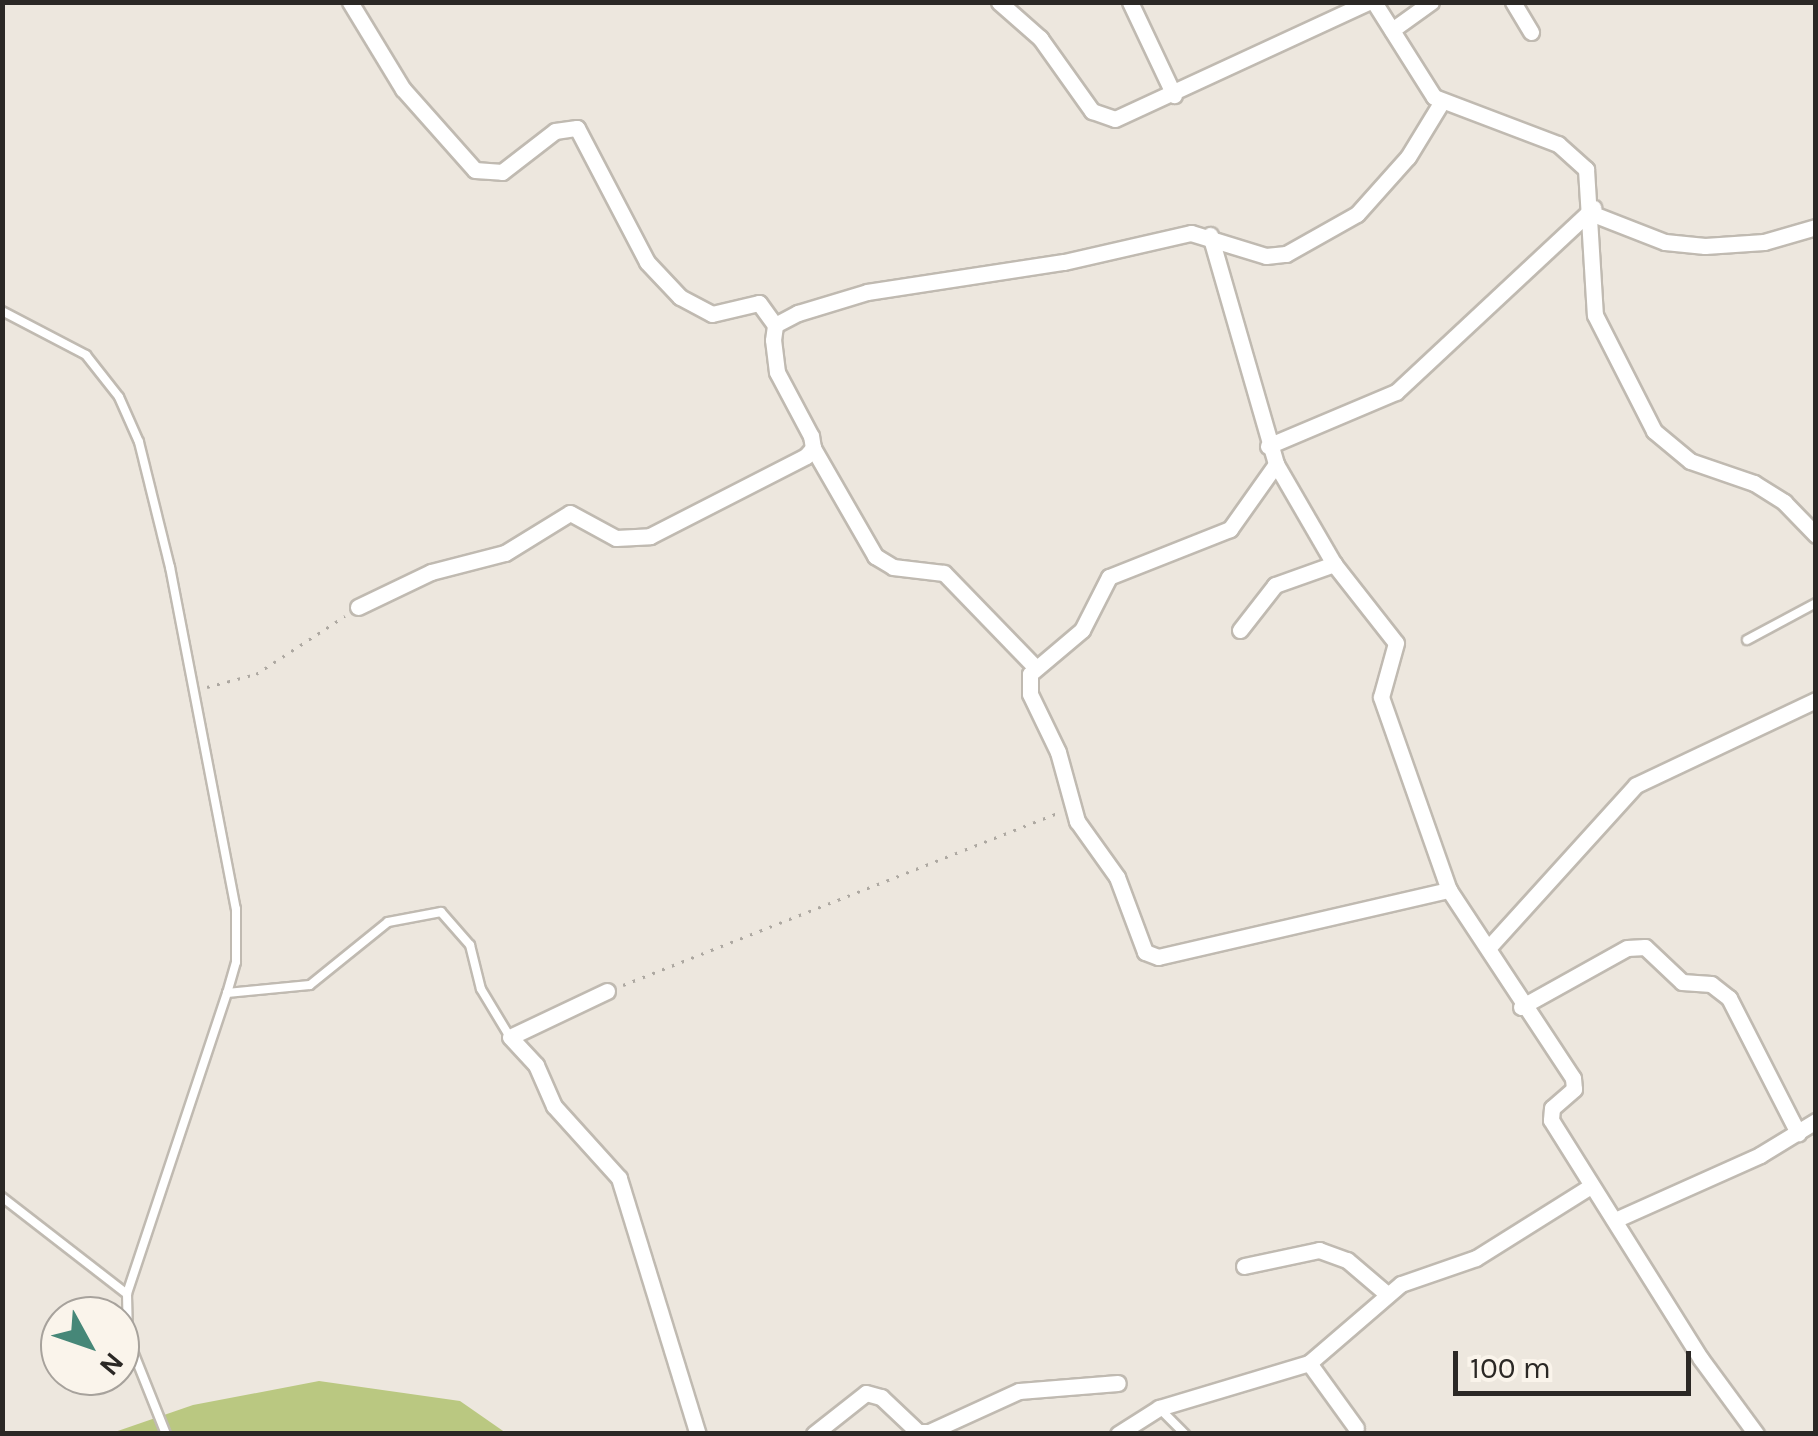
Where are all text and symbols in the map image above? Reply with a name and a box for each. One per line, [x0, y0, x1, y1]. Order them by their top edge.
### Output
north arrow [40, 1296, 140, 1396]
scale bar [1458, 1331, 1696, 1393]
text: N [93, 1346, 131, 1383]
text: 100 m [1470, 1350, 1551, 1386]

